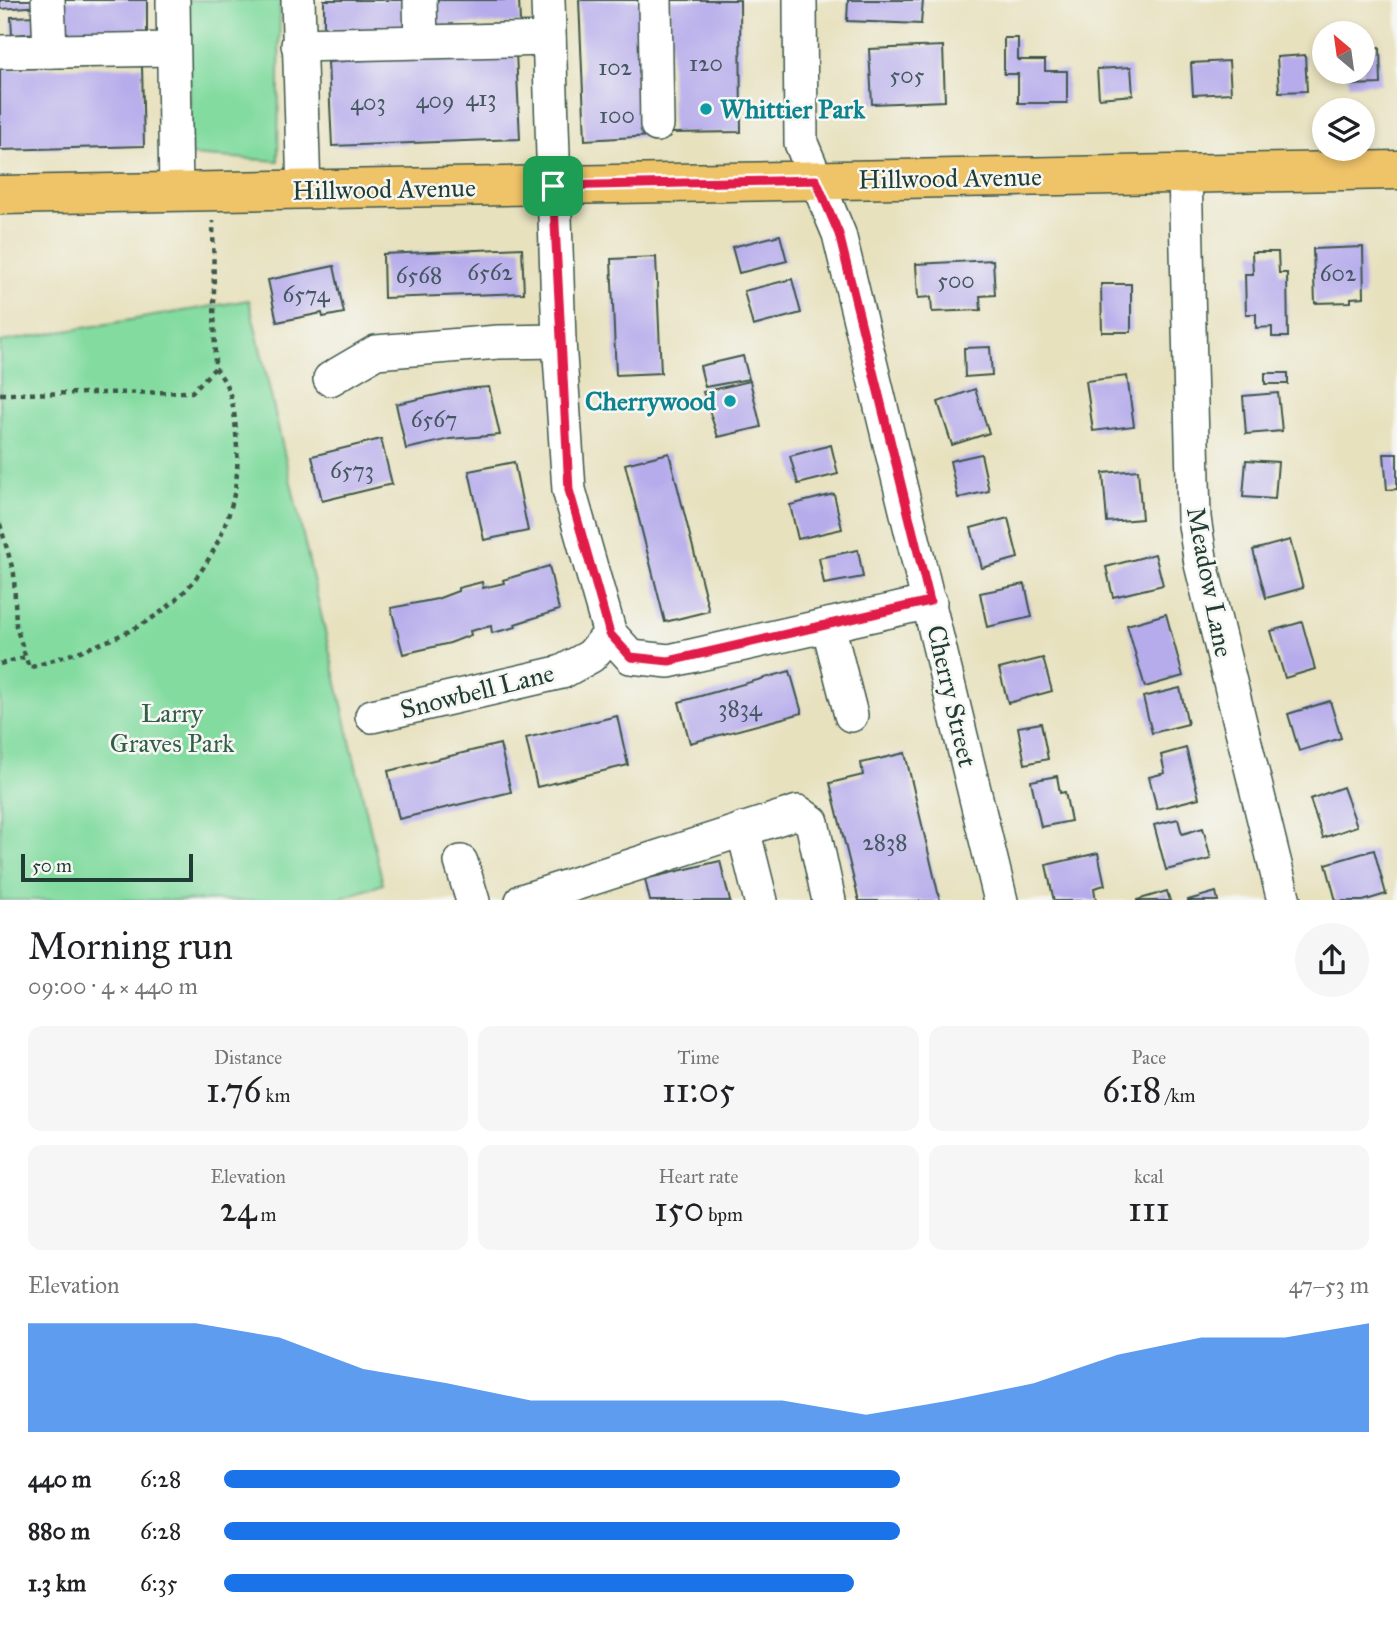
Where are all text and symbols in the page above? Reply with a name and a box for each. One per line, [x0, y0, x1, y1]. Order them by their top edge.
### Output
north arrow [1312, 21, 1376, 84]
map controls [1312, 21, 1375, 161]
house number: 120 [689, 49, 723, 77]
house number: 102 [598, 53, 633, 81]
house number: 505 [890, 61, 925, 89]
house number: 413 [465, 84, 497, 112]
house number: 409 [416, 86, 454, 114]
house number: 403 [350, 88, 386, 116]
place label: Whittier Park [720, 93, 866, 125]
button: layers [1312, 98, 1375, 161]
house number: 100 [599, 101, 635, 129]
marker: Whittier Park [698, 101, 714, 117]
pin [523, 156, 583, 216]
street label: Hillwood Avenue [858, 160, 1042, 196]
icon: arrive [534, 167, 572, 205]
street label: Hillwood Avenue [292, 171, 476, 207]
house number: 6562 [467, 258, 513, 286]
house number: 602 [1320, 259, 1357, 287]
house number: 6568 [396, 261, 442, 289]
house number: 500 [937, 266, 975, 294]
house number: 6574 [282, 280, 331, 308]
place label: Cherrywood [585, 385, 717, 417]
marker: Cherrywood [722, 393, 738, 409]
house number: 6567 [411, 405, 457, 433]
house number: 6573 [330, 456, 374, 484]
street label: Meadow Lane [1180, 504, 1240, 660]
street label: Cherry Street [920, 622, 984, 770]
street label: Snowbell Lane [397, 656, 557, 726]
house number: 3834 [718, 694, 763, 722]
park label: Larry Graves Park [110, 697, 235, 759]
house number: 2838 [862, 828, 908, 856]
scale bar [21, 852, 192, 883]
text: 50 m [32, 854, 72, 877]
text: Morning run [28, 923, 233, 969]
button: share [1295, 923, 1369, 997]
text: 09:00 · 4 × 440 m [28, 972, 198, 1000]
text: Distance [214, 1046, 282, 1069]
text: Time [677, 1046, 720, 1069]
text: Pace [1132, 1046, 1166, 1069]
text: 1.76 [206, 1069, 261, 1112]
text: 11:05 [662, 1069, 735, 1112]
text: 6:18 [1102, 1069, 1161, 1112]
text: km [261, 1084, 290, 1107]
text: /km [1161, 1084, 1195, 1107]
text: Elevation [210, 1165, 286, 1188]
text: Heart rate [659, 1165, 738, 1188]
text: kcal [1134, 1165, 1164, 1188]
text: 24 [220, 1188, 257, 1231]
text: 150 [654, 1188, 704, 1231]
text: 111 [1128, 1188, 1170, 1231]
text: m [257, 1203, 277, 1226]
text: bpm [704, 1203, 743, 1226]
text: Elevation [28, 1271, 119, 1299]
text: 47–53 m [1289, 1271, 1369, 1299]
text: 440 m [28, 1465, 91, 1493]
text: 6:28 [140, 1465, 181, 1493]
text: 880 m [28, 1517, 90, 1545]
text: 6:28 [140, 1517, 181, 1545]
text: 1.3 km [28, 1569, 86, 1597]
text: 6:35 [140, 1569, 177, 1597]

